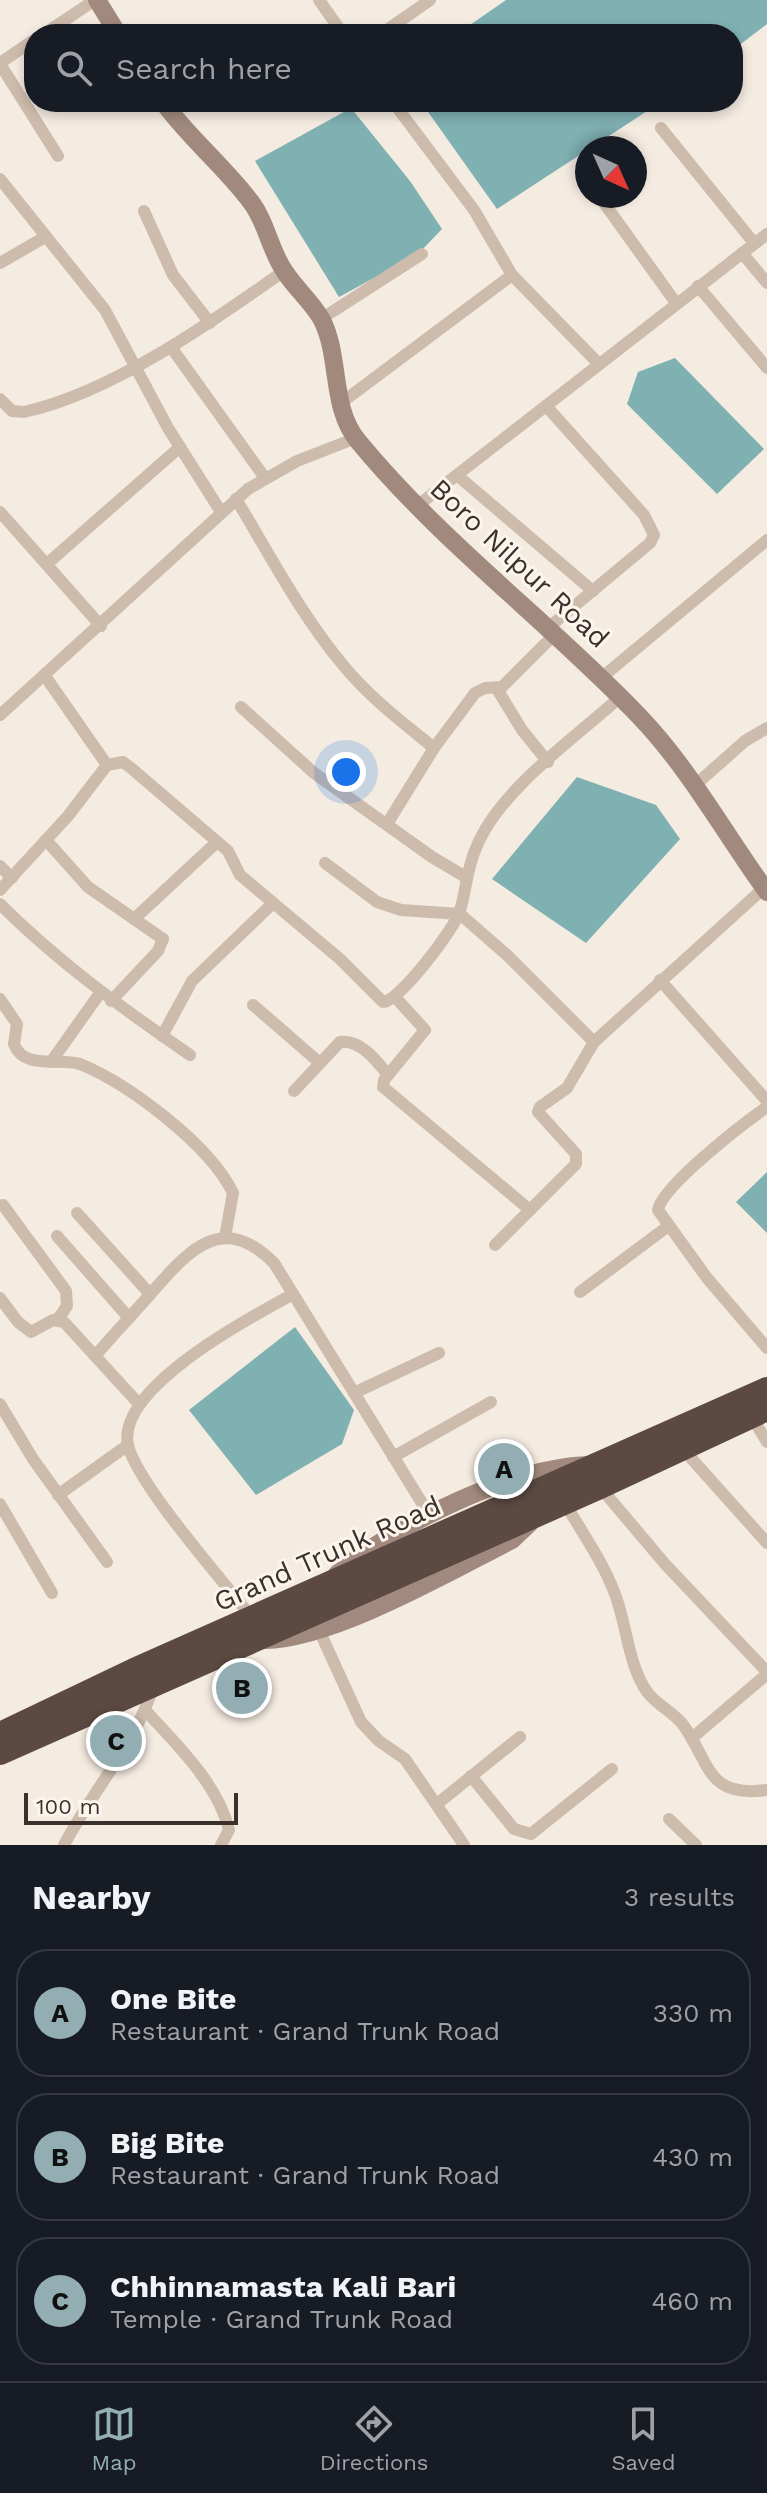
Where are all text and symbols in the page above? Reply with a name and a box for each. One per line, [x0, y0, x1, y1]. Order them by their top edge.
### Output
search box [24, 24, 743, 112]
icon: search [52, 46, 96, 90]
text: Search here [116, 51, 292, 86]
north arrow [575, 136, 647, 208]
street label: Boro Nilpur Road [423, 472, 616, 655]
your location [326, 752, 366, 792]
pin: A [478, 1439, 530, 1499]
street label: Grand Trunk Road [209, 1489, 446, 1618]
pin: B [216, 1658, 268, 1718]
pin: C [90, 1711, 142, 1771]
scale bar [24, 1789, 238, 1825]
text: 100 m [36, 1794, 100, 1819]
text: Nearby [32, 1877, 151, 1917]
text: 3 results [624, 1882, 735, 1912]
text: One Bite [110, 1981, 236, 2016]
text: A [51, 1998, 69, 2028]
text: 330 m [653, 1998, 733, 2028]
text: Restaurant · Grand Trunk Road [110, 2016, 500, 2046]
text: Big Bite [110, 2125, 224, 2160]
text: B [51, 2142, 69, 2172]
text: 430 m [652, 2142, 733, 2172]
text: Restaurant · Grand Trunk Road [110, 2160, 500, 2190]
text: Chhinnamasta Kali Bari [110, 2269, 456, 2304]
text: C [51, 2286, 69, 2316]
text: 460 m [651, 2286, 733, 2316]
text: Temple · Grand Trunk Road [110, 2304, 453, 2334]
tab: Map [92, 2402, 136, 2475]
tab: Directions [320, 2402, 428, 2475]
tab: Saved [612, 2402, 675, 2475]

